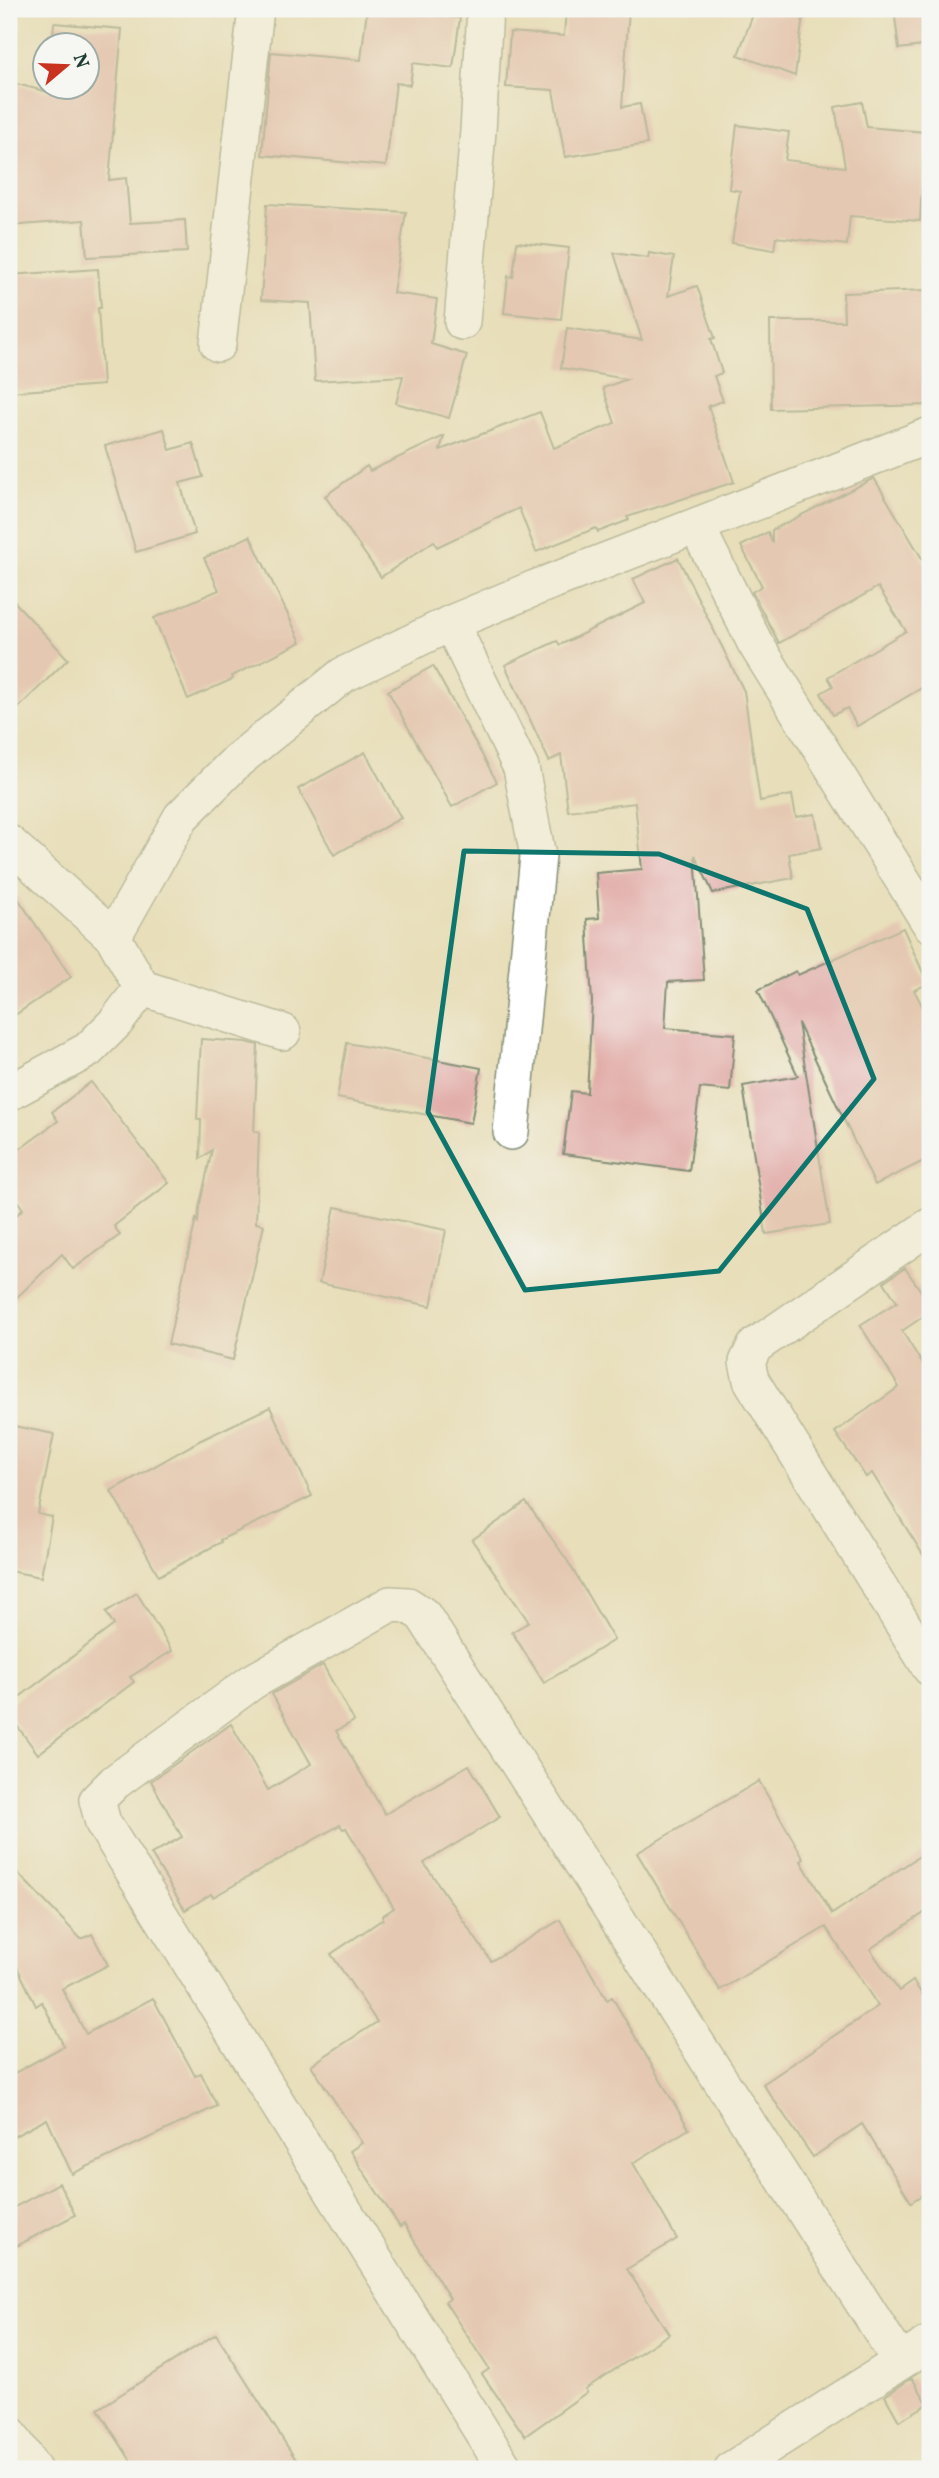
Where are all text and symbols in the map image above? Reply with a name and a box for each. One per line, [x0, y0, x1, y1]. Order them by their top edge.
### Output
north arrow [32, 32, 102, 102]
text: N [66, 50, 95, 72]

